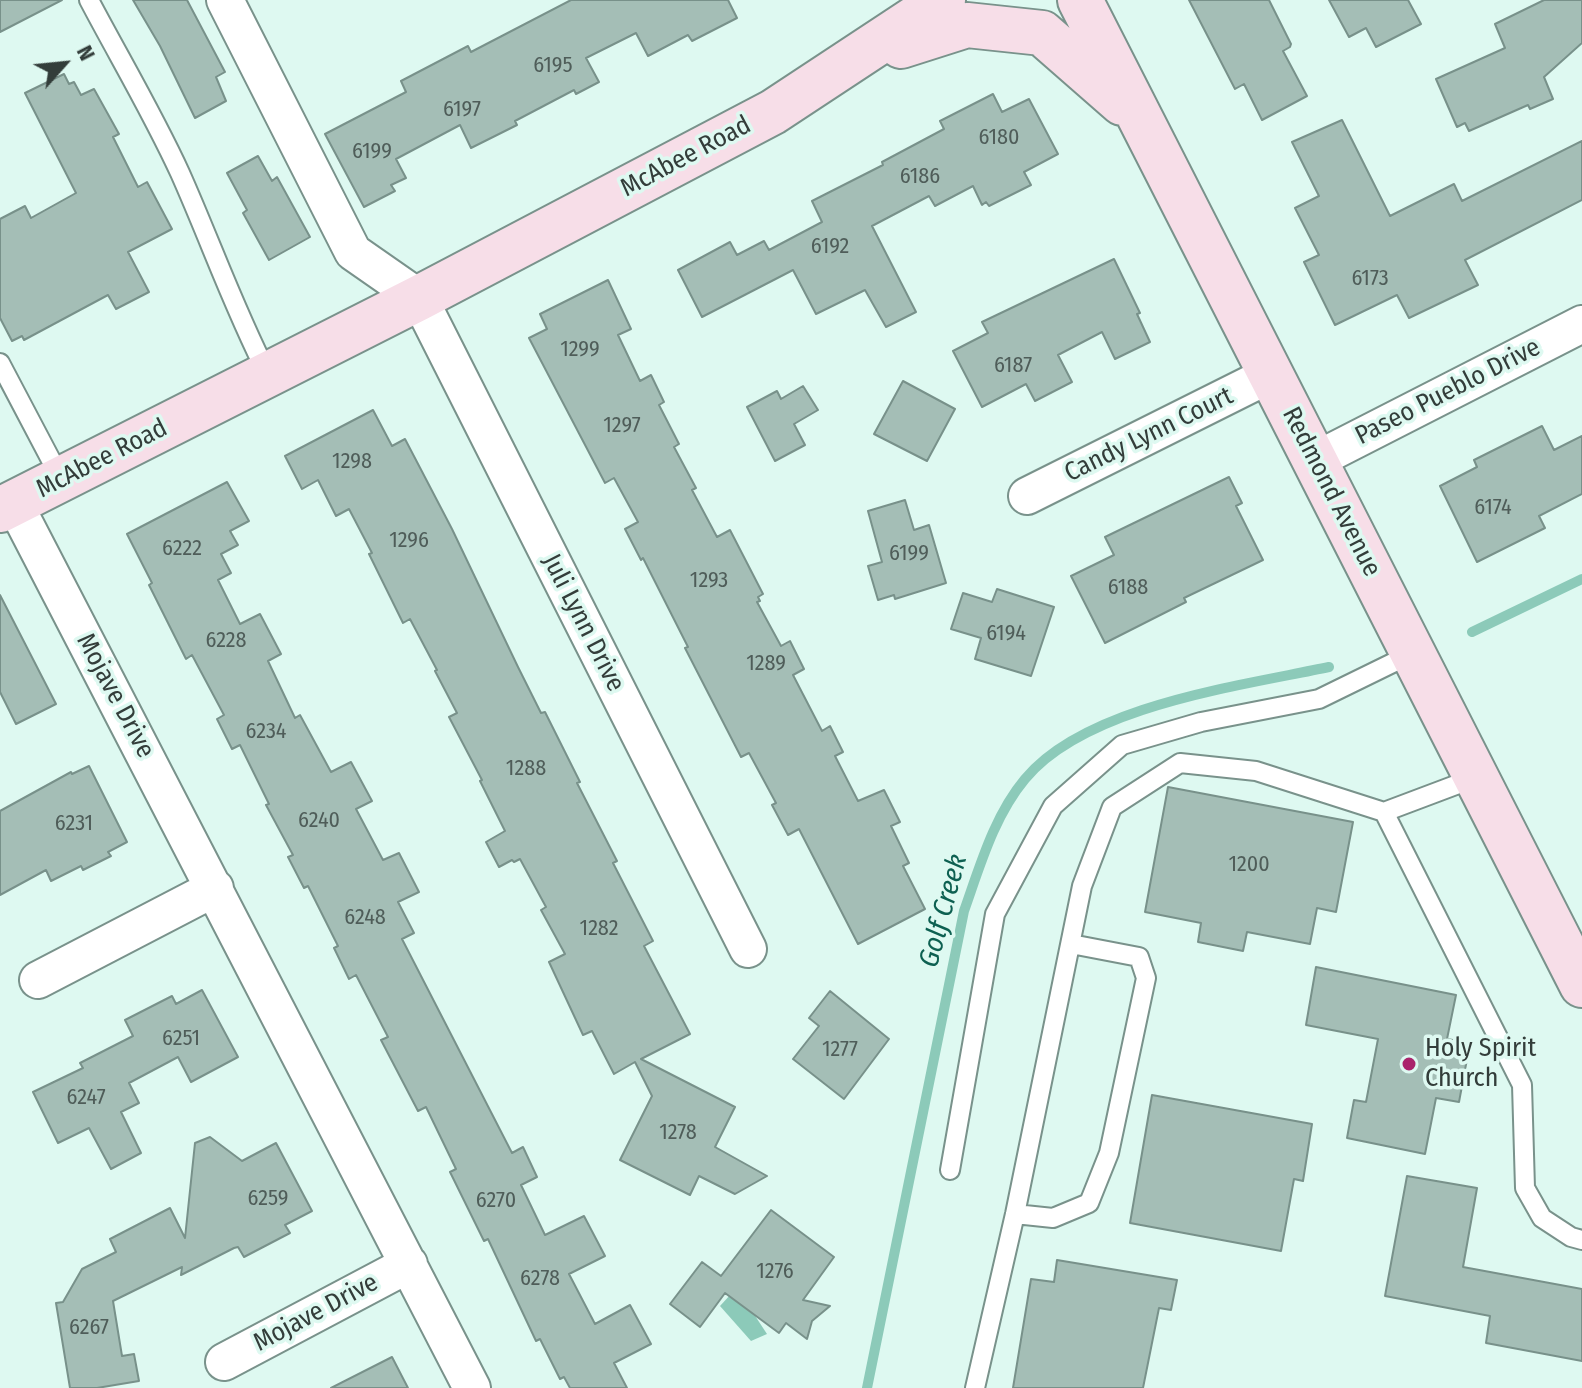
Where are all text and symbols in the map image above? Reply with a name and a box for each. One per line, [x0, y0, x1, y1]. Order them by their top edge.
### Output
north arrow [24, 24, 104, 104]
text: N [71, 41, 101, 65]
house number: 6195 [533, 53, 573, 79]
house number: 6197 [443, 97, 481, 123]
street label: McAbee Road [616, 110, 756, 204]
house number: 6180 [979, 125, 1019, 151]
house number: 6199 [352, 139, 392, 165]
house number: 6186 [900, 164, 940, 190]
house number: 6192 [811, 234, 849, 260]
house number: 6173 [1351, 266, 1389, 292]
street label: Paseo Pueblo Drive [1350, 332, 1546, 452]
house number: 1299 [560, 337, 600, 363]
house number: 6187 [994, 353, 1032, 379]
street label: Candy Lynn Court [1060, 381, 1238, 489]
street label: Redmond Avenue [1275, 402, 1387, 582]
street label: McAbee Road [31, 413, 173, 505]
house number: 1297 [603, 413, 641, 439]
house number: 1298 [332, 449, 372, 475]
house number: 6174 [1474, 495, 1512, 521]
house number: 1296 [389, 528, 429, 554]
house number: 6222 [162, 536, 202, 562]
house number: 6199 [889, 541, 929, 567]
street label: Juli Lynn Drive [535, 549, 631, 697]
house number: 1293 [690, 568, 728, 594]
house number: 6188 [1108, 575, 1148, 601]
house number: 6194 [986, 621, 1026, 647]
street label: Mojave Drive [69, 628, 161, 764]
house number: 6228 [205, 628, 247, 654]
house number: 1289 [746, 651, 786, 677]
house number: 6234 [246, 719, 286, 745]
house number: 1288 [506, 756, 546, 782]
house number: 6240 [298, 808, 340, 834]
house number: 6231 [55, 811, 93, 837]
water label: Golf Creek [913, 851, 975, 971]
house number: 1200 [1228, 852, 1270, 878]
house number: 6248 [344, 905, 386, 931]
house number: 1282 [580, 916, 618, 942]
house number: 6251 [162, 1026, 200, 1052]
place label: Holy Spirit Church [1425, 1033, 1536, 1094]
house number: 1277 [822, 1037, 858, 1063]
marker: Holy Spirit Church [1400, 1055, 1418, 1073]
house number: 6247 [66, 1085, 106, 1111]
house number: 1278 [659, 1120, 697, 1146]
house number: 6259 [248, 1186, 288, 1212]
house number: 6270 [476, 1188, 516, 1214]
house number: 1276 [756, 1259, 794, 1285]
house number: 6278 [520, 1266, 560, 1292]
street label: Mojave Drive [248, 1267, 384, 1359]
house number: 6267 [69, 1315, 109, 1341]

